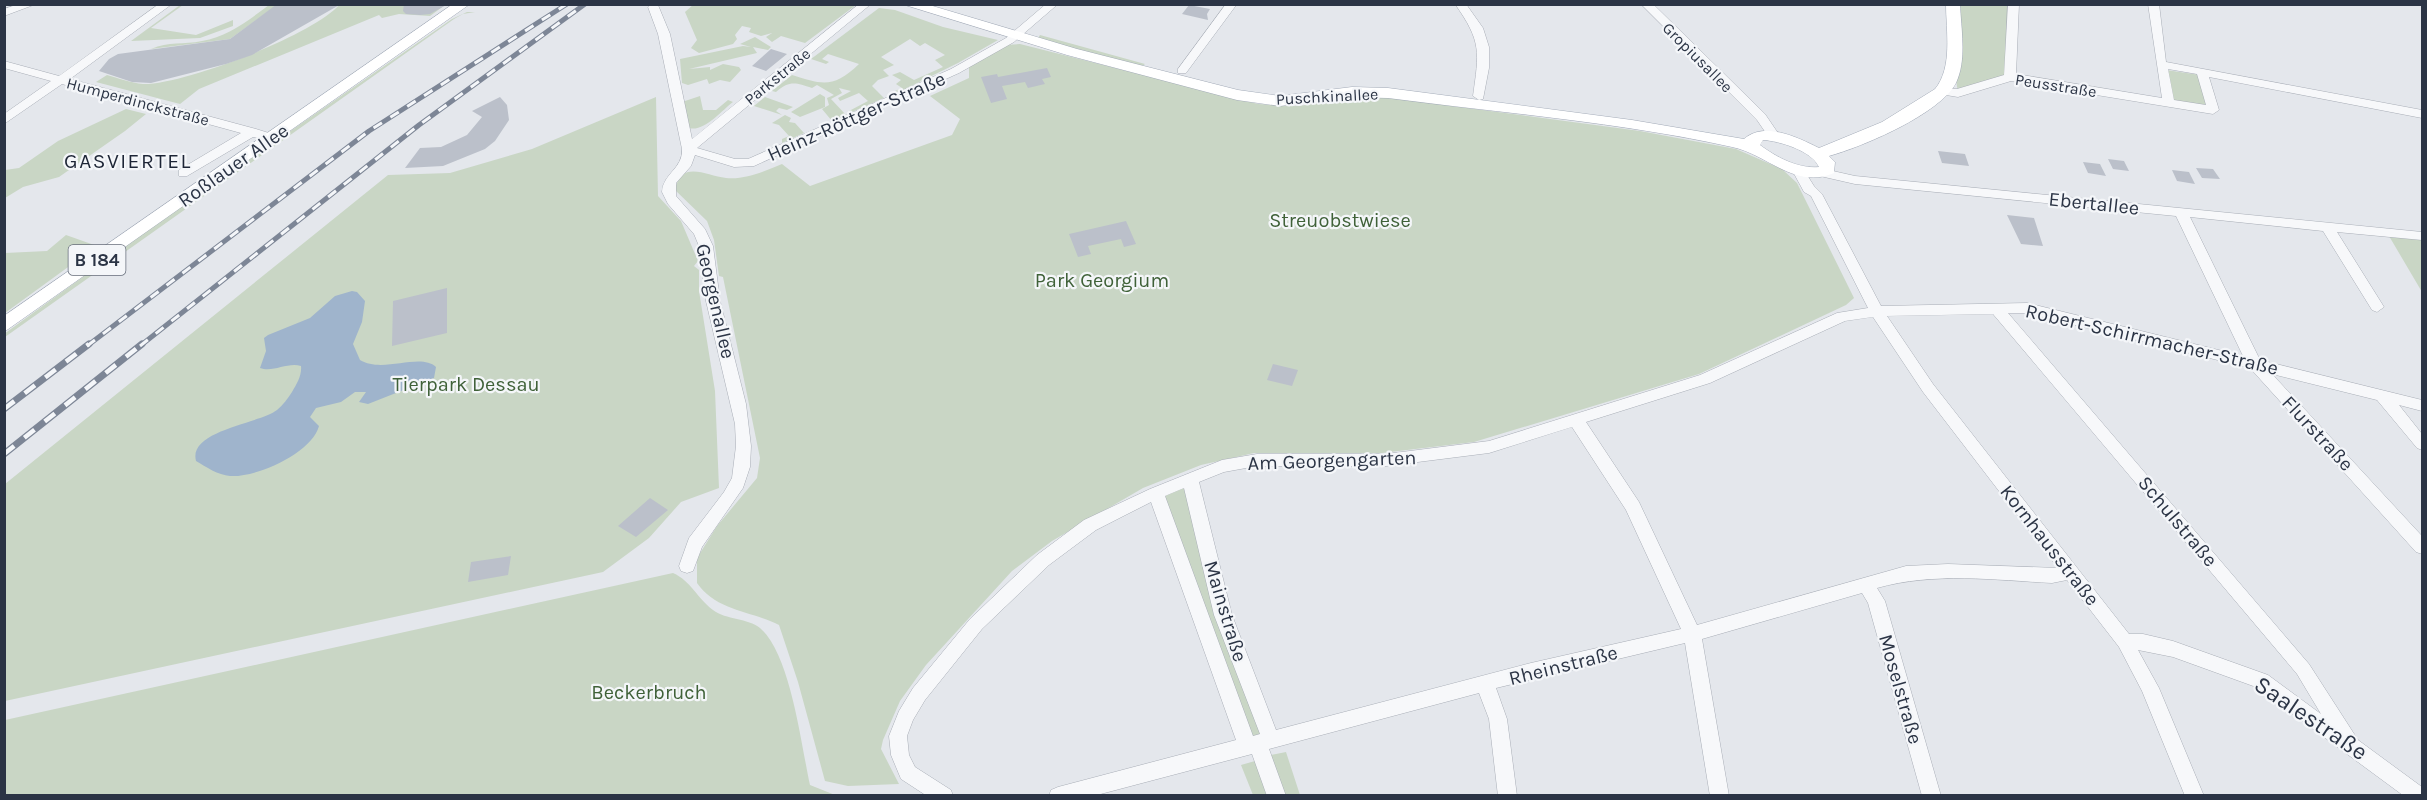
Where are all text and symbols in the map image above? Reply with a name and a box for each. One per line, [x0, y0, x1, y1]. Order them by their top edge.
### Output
street label: Gropiusallee [1659, 18, 1737, 96]
street label: Parkstraße [740, 44, 814, 109]
street label: Heinz-Röttger-Straße [764, 67, 949, 166]
street label: Peusstraße [2014, 70, 2098, 101]
street label: Humperdinckstraße [64, 73, 211, 130]
street label: Puschkinallee [1275, 84, 1379, 109]
street label: Roßlauer Allee [174, 119, 293, 212]
district label: GASVIERTEL [64, 149, 192, 173]
street label: Ebertallee [2048, 187, 2140, 220]
park label: Streuobstwiese [1269, 209, 1411, 232]
street label: Georgenallee [691, 241, 740, 361]
road number: B 184 [68, 245, 126, 275]
park label: Park Georgium [1035, 269, 1169, 292]
street label: Robert-Schirrmacher-Straße [2023, 299, 2281, 380]
park label: Tierpark Dessau [392, 373, 540, 396]
street label: Flurstraße [2277, 391, 2358, 476]
street label: Am Georgengarten [1247, 446, 1417, 475]
street label: Schulstraße [2133, 471, 2222, 571]
street label: Kornhausstraße [1995, 480, 2104, 610]
street label: Mainstraße [1199, 558, 1252, 665]
street label: Moselstraße [1874, 632, 1927, 747]
street label: Rheinstraße [1506, 641, 1620, 690]
street label: Saalestraße [2249, 670, 2373, 766]
park label: Beckerbruch [591, 681, 707, 704]

